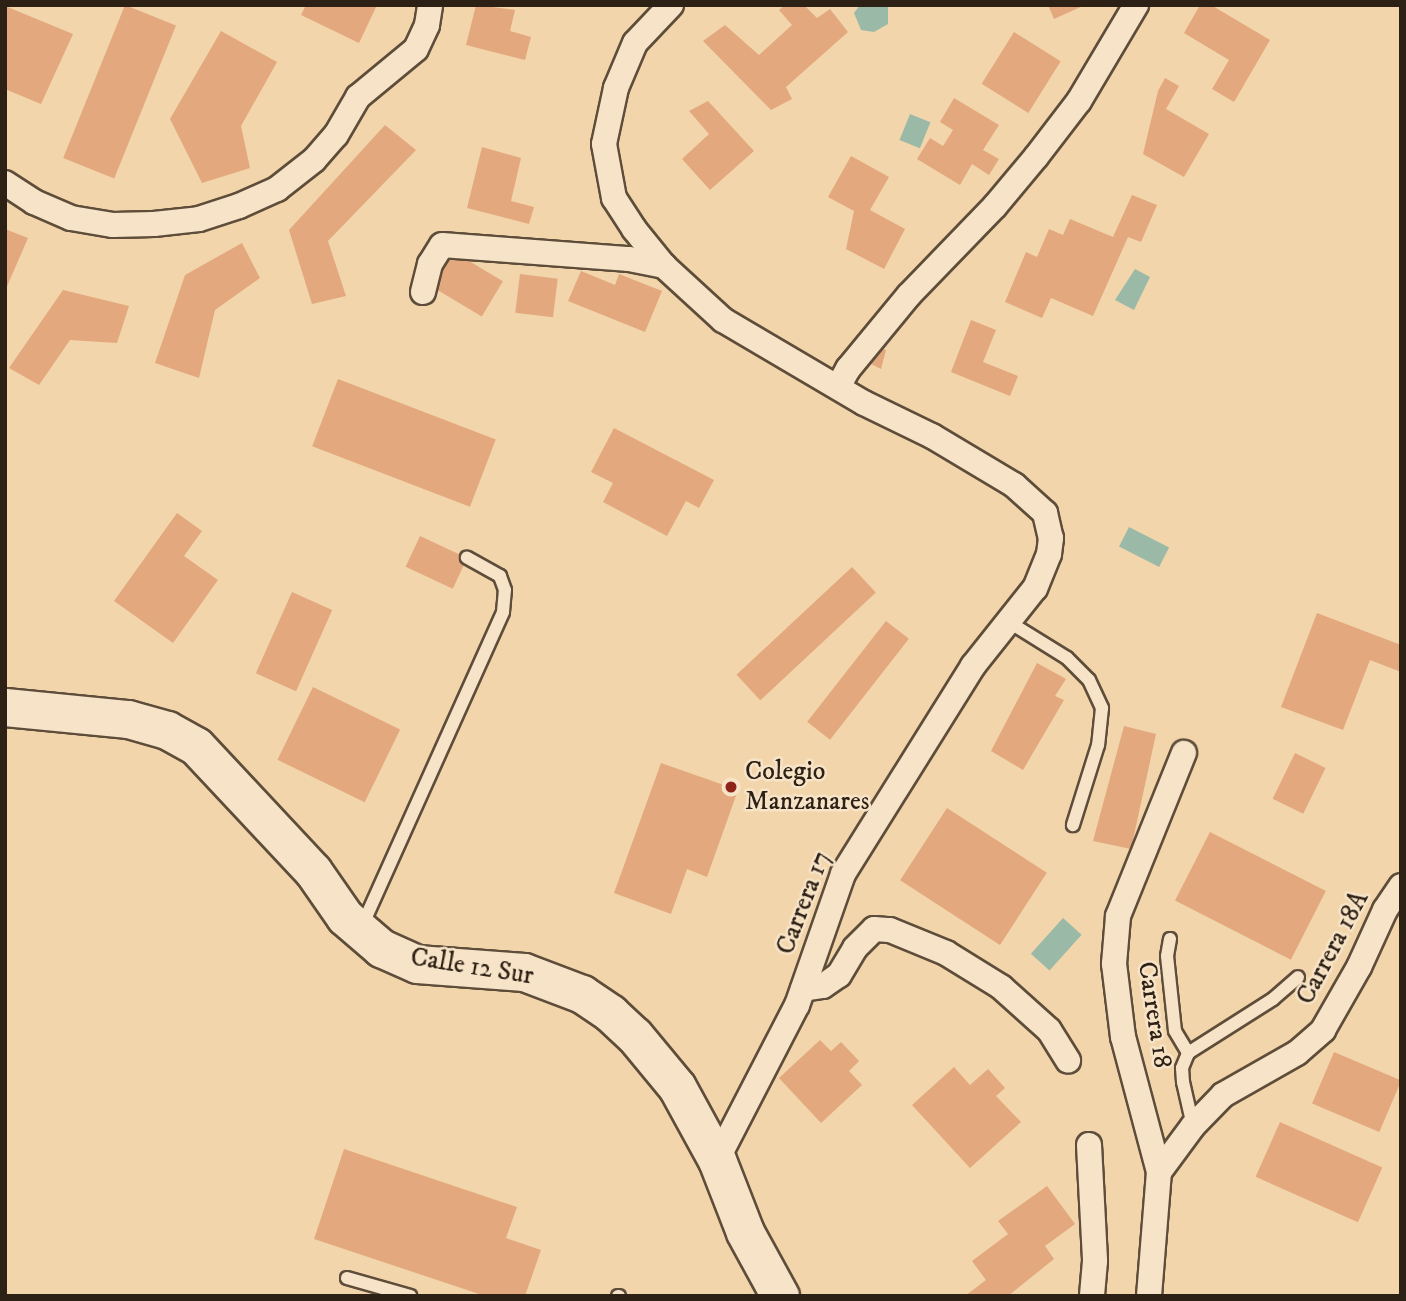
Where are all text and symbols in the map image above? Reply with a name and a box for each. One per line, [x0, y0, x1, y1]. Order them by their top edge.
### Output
place label: Colegio Manzanares [745, 756, 869, 818]
marker: Colegio Manzanares [723, 779, 739, 795]
street label: Carrera 17 [770, 847, 838, 959]
street label: Carrera 18A [1290, 886, 1376, 1010]
street label: Calle 12 Sur [408, 942, 536, 992]
street label: Carrera 18 [1130, 960, 1178, 1070]

